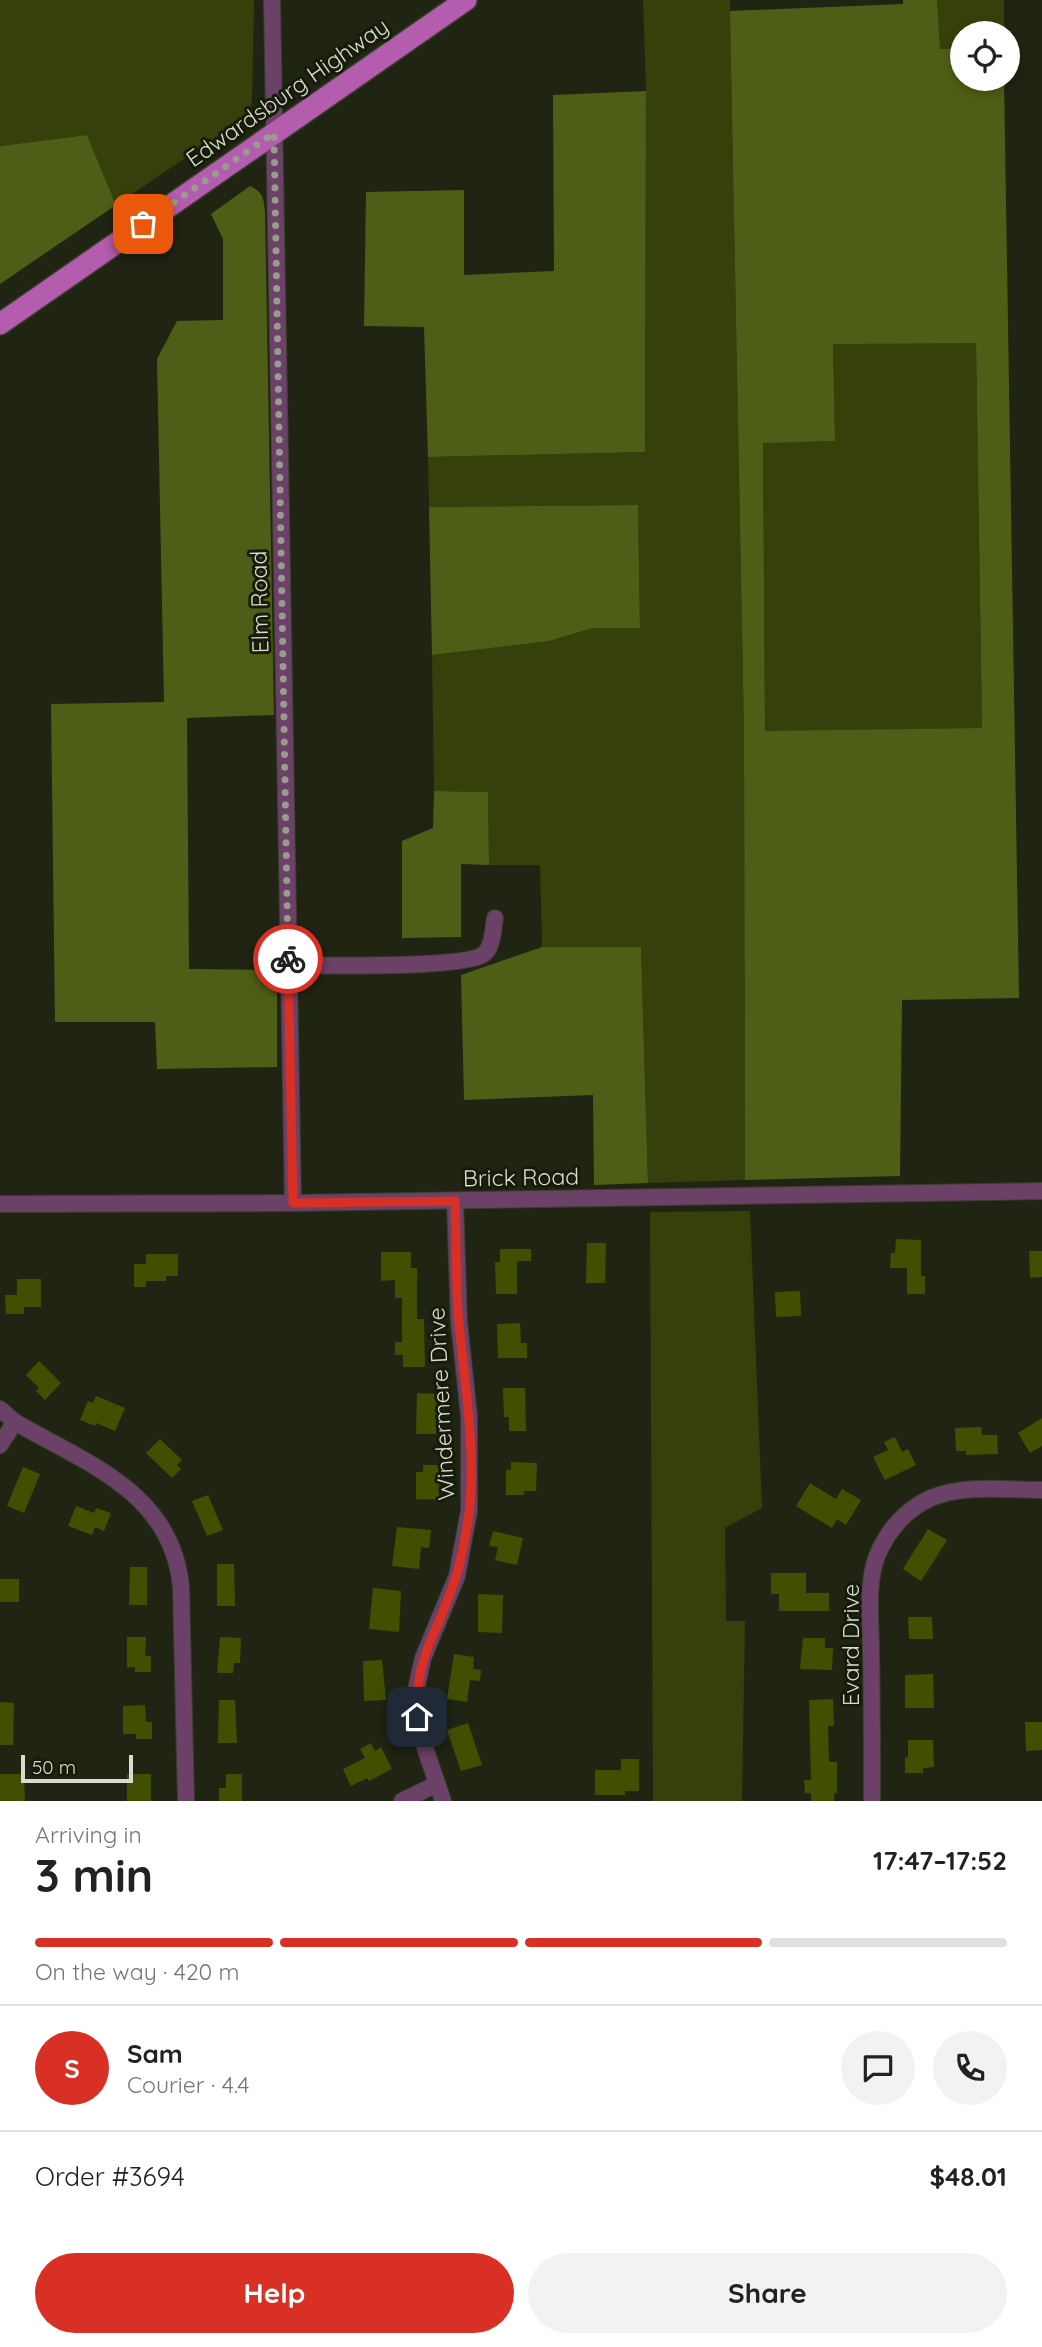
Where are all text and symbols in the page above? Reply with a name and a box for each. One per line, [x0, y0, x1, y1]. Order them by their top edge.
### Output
street label: Edwardsburg Highway [180, 11, 394, 173]
map controls [950, 21, 1020, 91]
button: locate [950, 21, 1020, 91]
pin [113, 194, 173, 254]
icon: bag [124, 205, 162, 243]
street label: Elm Road [244, 550, 274, 654]
courier [253, 924, 323, 994]
icon: bike [269, 940, 307, 978]
street label: Brick Road [463, 1161, 579, 1193]
street label: Windermere Drive [421, 1307, 461, 1501]
street label: Evard Drive [836, 1584, 865, 1706]
pin [387, 1687, 447, 1747]
icon: home [398, 1698, 436, 1736]
scale bar [21, 1752, 133, 1784]
text: 50 m [32, 1755, 76, 1779]
text: Arriving in [35, 1820, 142, 1849]
text: 17:47–17:52 [873, 1844, 1007, 1877]
text: 3 min [35, 1846, 153, 1904]
text: On the way · 420 m [35, 1957, 240, 1986]
button: chat [841, 2031, 915, 2105]
button: phone [933, 2031, 1007, 2105]
text: Sam [127, 2037, 183, 2070]
text: S [64, 2052, 80, 2085]
text: Courier · 4.4 [127, 2070, 249, 2099]
text: Order #3694 [35, 2160, 185, 2193]
text: $48.01 [929, 2160, 1007, 2193]
button: Help [35, 2253, 514, 2333]
button: Share [528, 2253, 1007, 2333]

